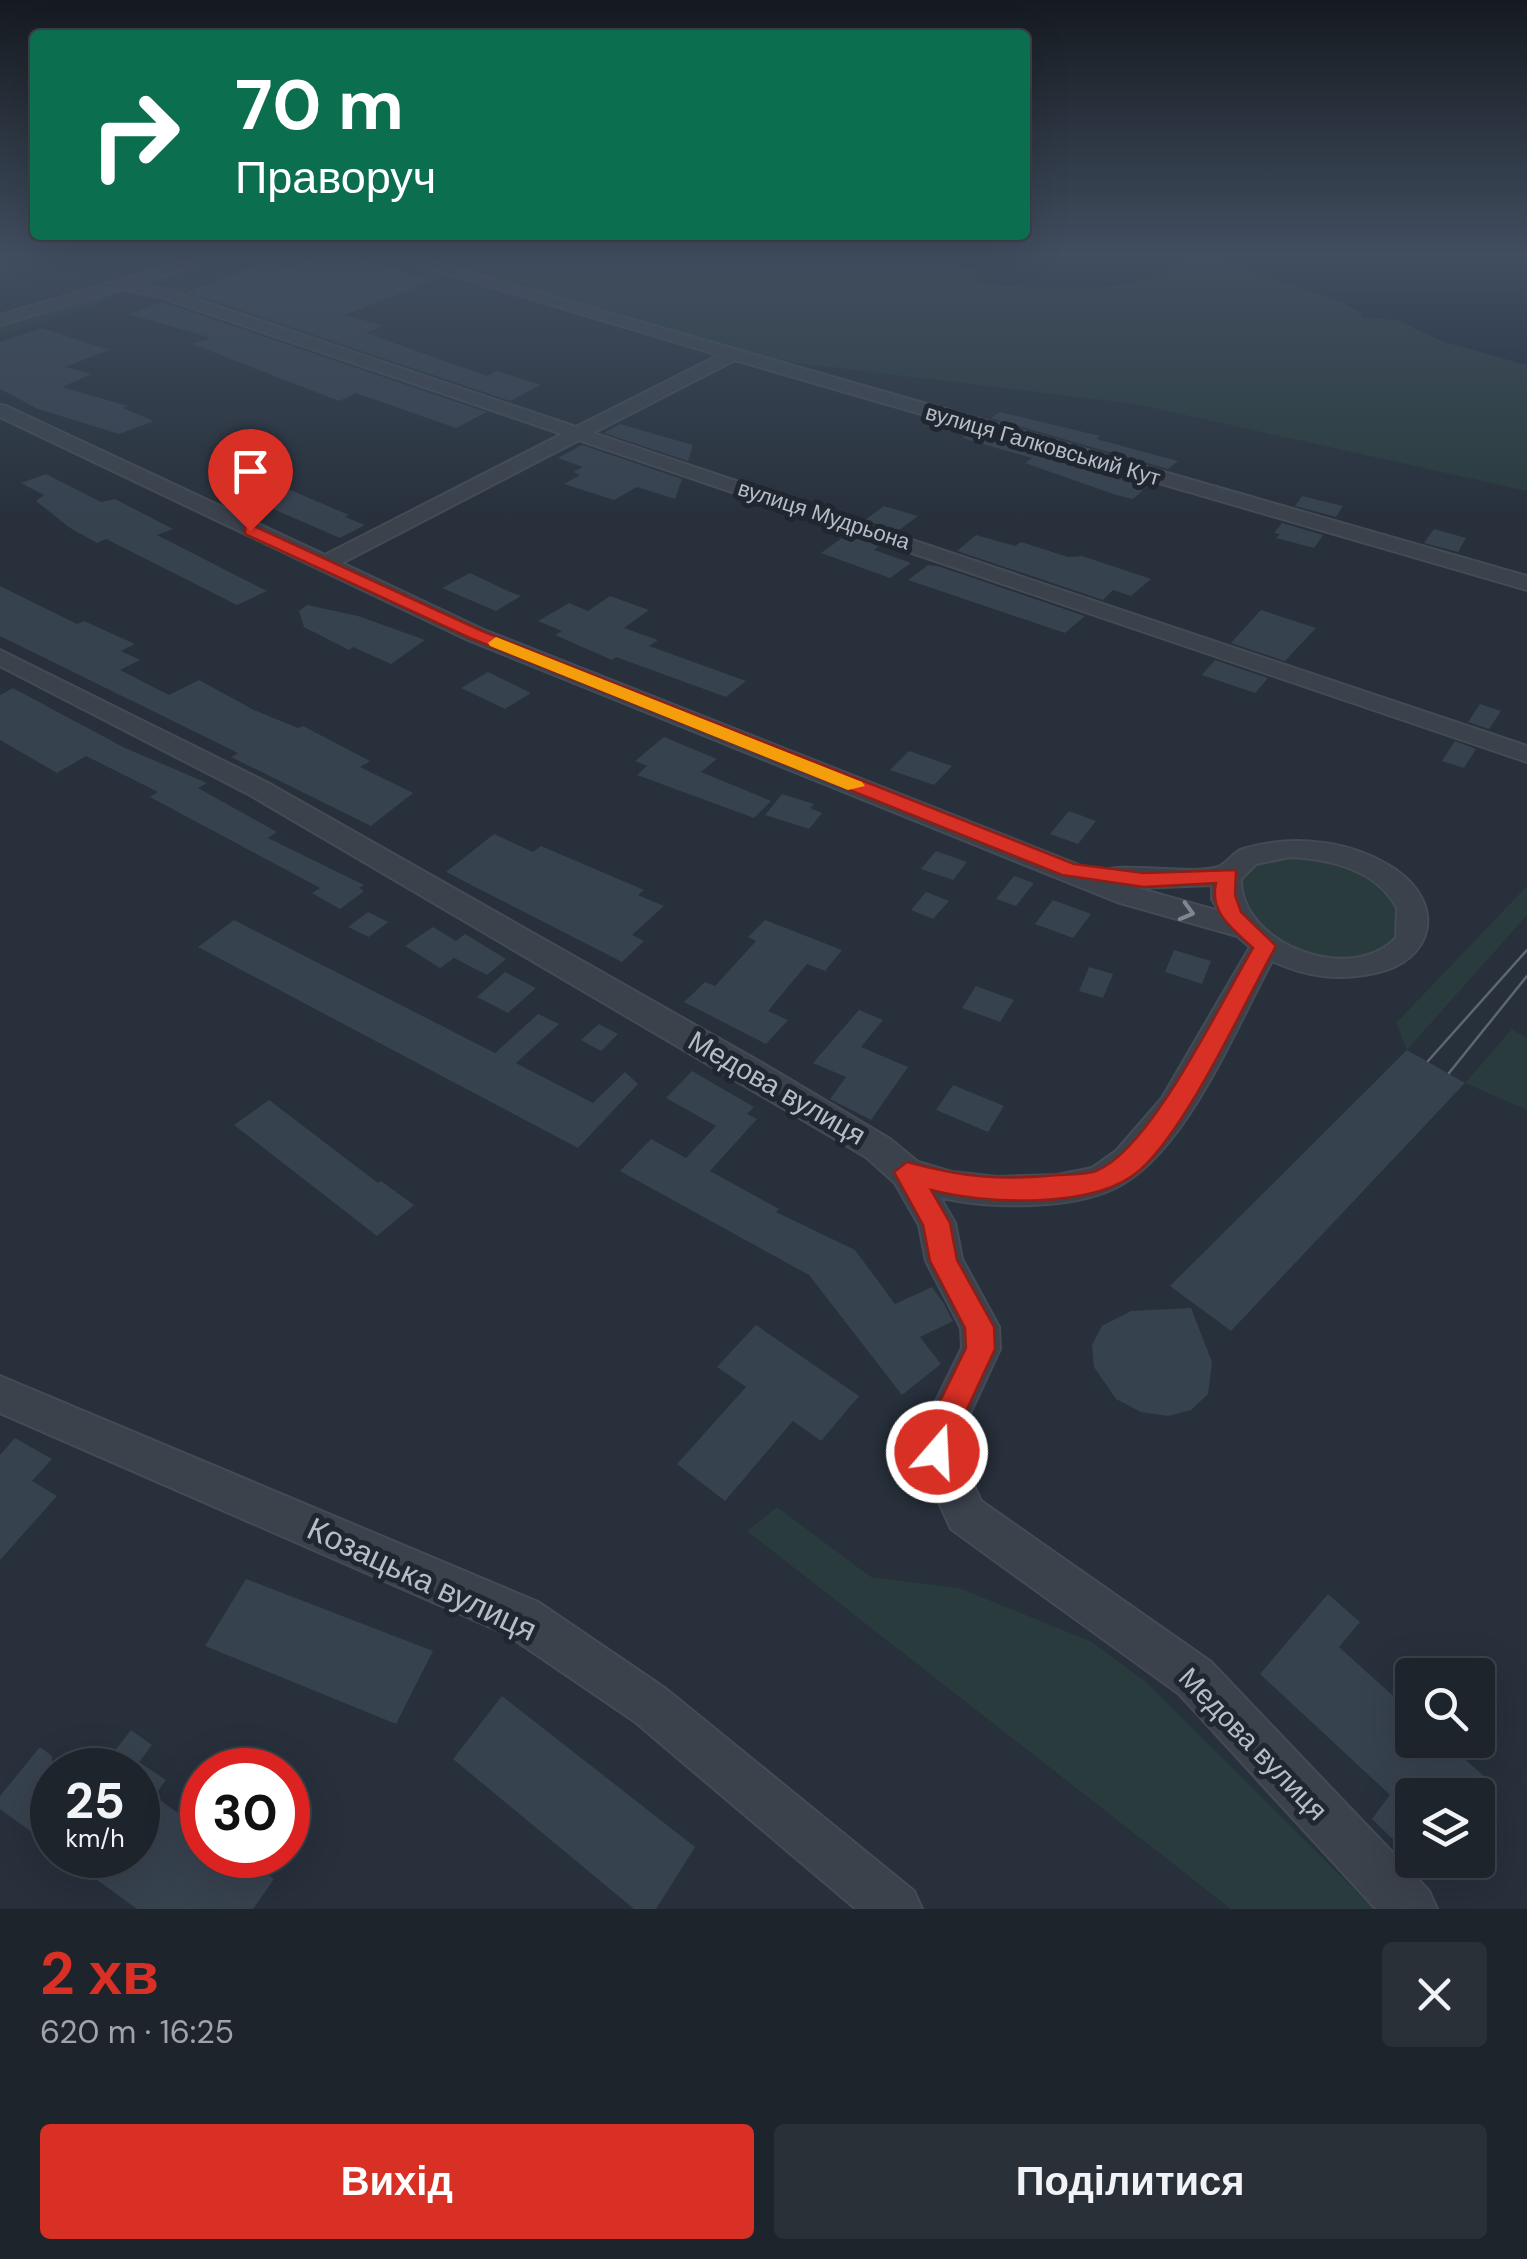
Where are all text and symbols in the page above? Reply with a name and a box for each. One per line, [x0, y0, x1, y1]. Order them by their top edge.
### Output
text: 70 m [235, 60, 404, 151]
icon: right [70, 70, 200, 200]
text: Праворуч [235, 148, 436, 207]
street label: вулиця Галковський Кут [922, 398, 1164, 492]
pin [208, 429, 293, 532]
icon: arrive [223, 444, 278, 499]
street label: вулиця Мудрьона [734, 474, 914, 557]
one-way arrow [1178, 900, 1195, 921]
street label: Медова вулиця [682, 1022, 872, 1154]
position arrow [885, 1400, 989, 1504]
street label: Козацька вулиця [301, 1507, 543, 1651]
map controls [1395, 1658, 1495, 1878]
button: search [1395, 1658, 1495, 1758]
street label: Медова вулиця [1171, 1660, 1335, 1828]
speed limit sign: 30 [180, 1748, 310, 1878]
text: 25 [65, 1768, 125, 1834]
button: layers [1395, 1778, 1495, 1878]
text: km/h [65, 1822, 125, 1855]
text: 2 хв [40, 1934, 159, 2013]
button: close [1382, 1942, 1487, 2047]
text: 620 m · 16:25 [40, 2011, 234, 2053]
button: Вихід [40, 2124, 754, 2239]
button: Поділитися [774, 2124, 1487, 2239]

